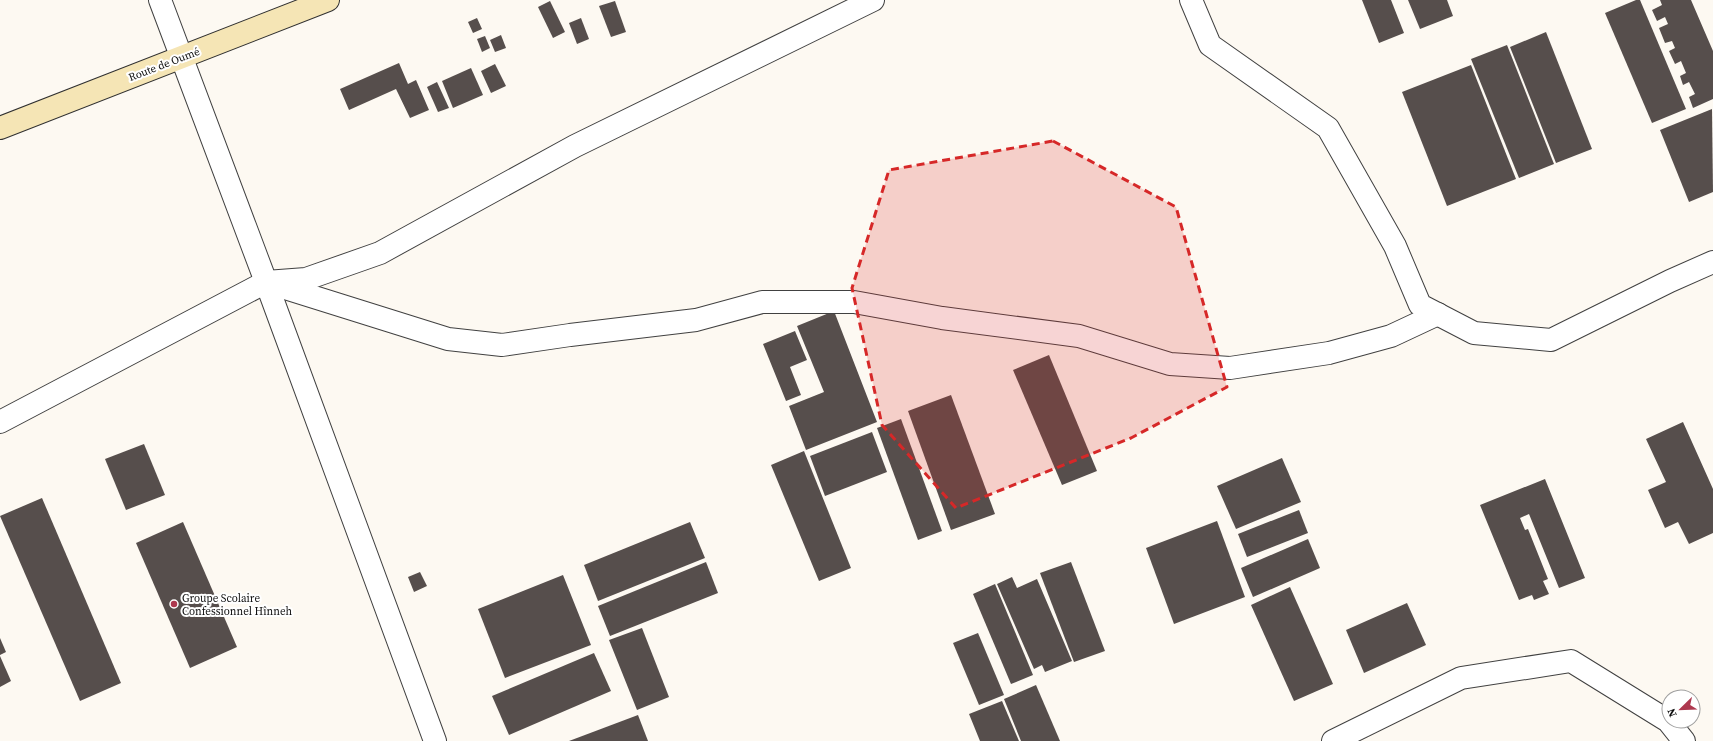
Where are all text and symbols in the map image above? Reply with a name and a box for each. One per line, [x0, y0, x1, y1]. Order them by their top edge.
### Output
street label: Route de Oumé [126, 44, 202, 85]
place label: Groupe Scolaire Confessionnel Hînneh [182, 591, 292, 619]
marker: Groupe Scolaire Confessionnel Hînneh [169, 599, 179, 609]
north arrow [1661, 689, 1701, 729]
text: N [1664, 706, 1681, 719]

